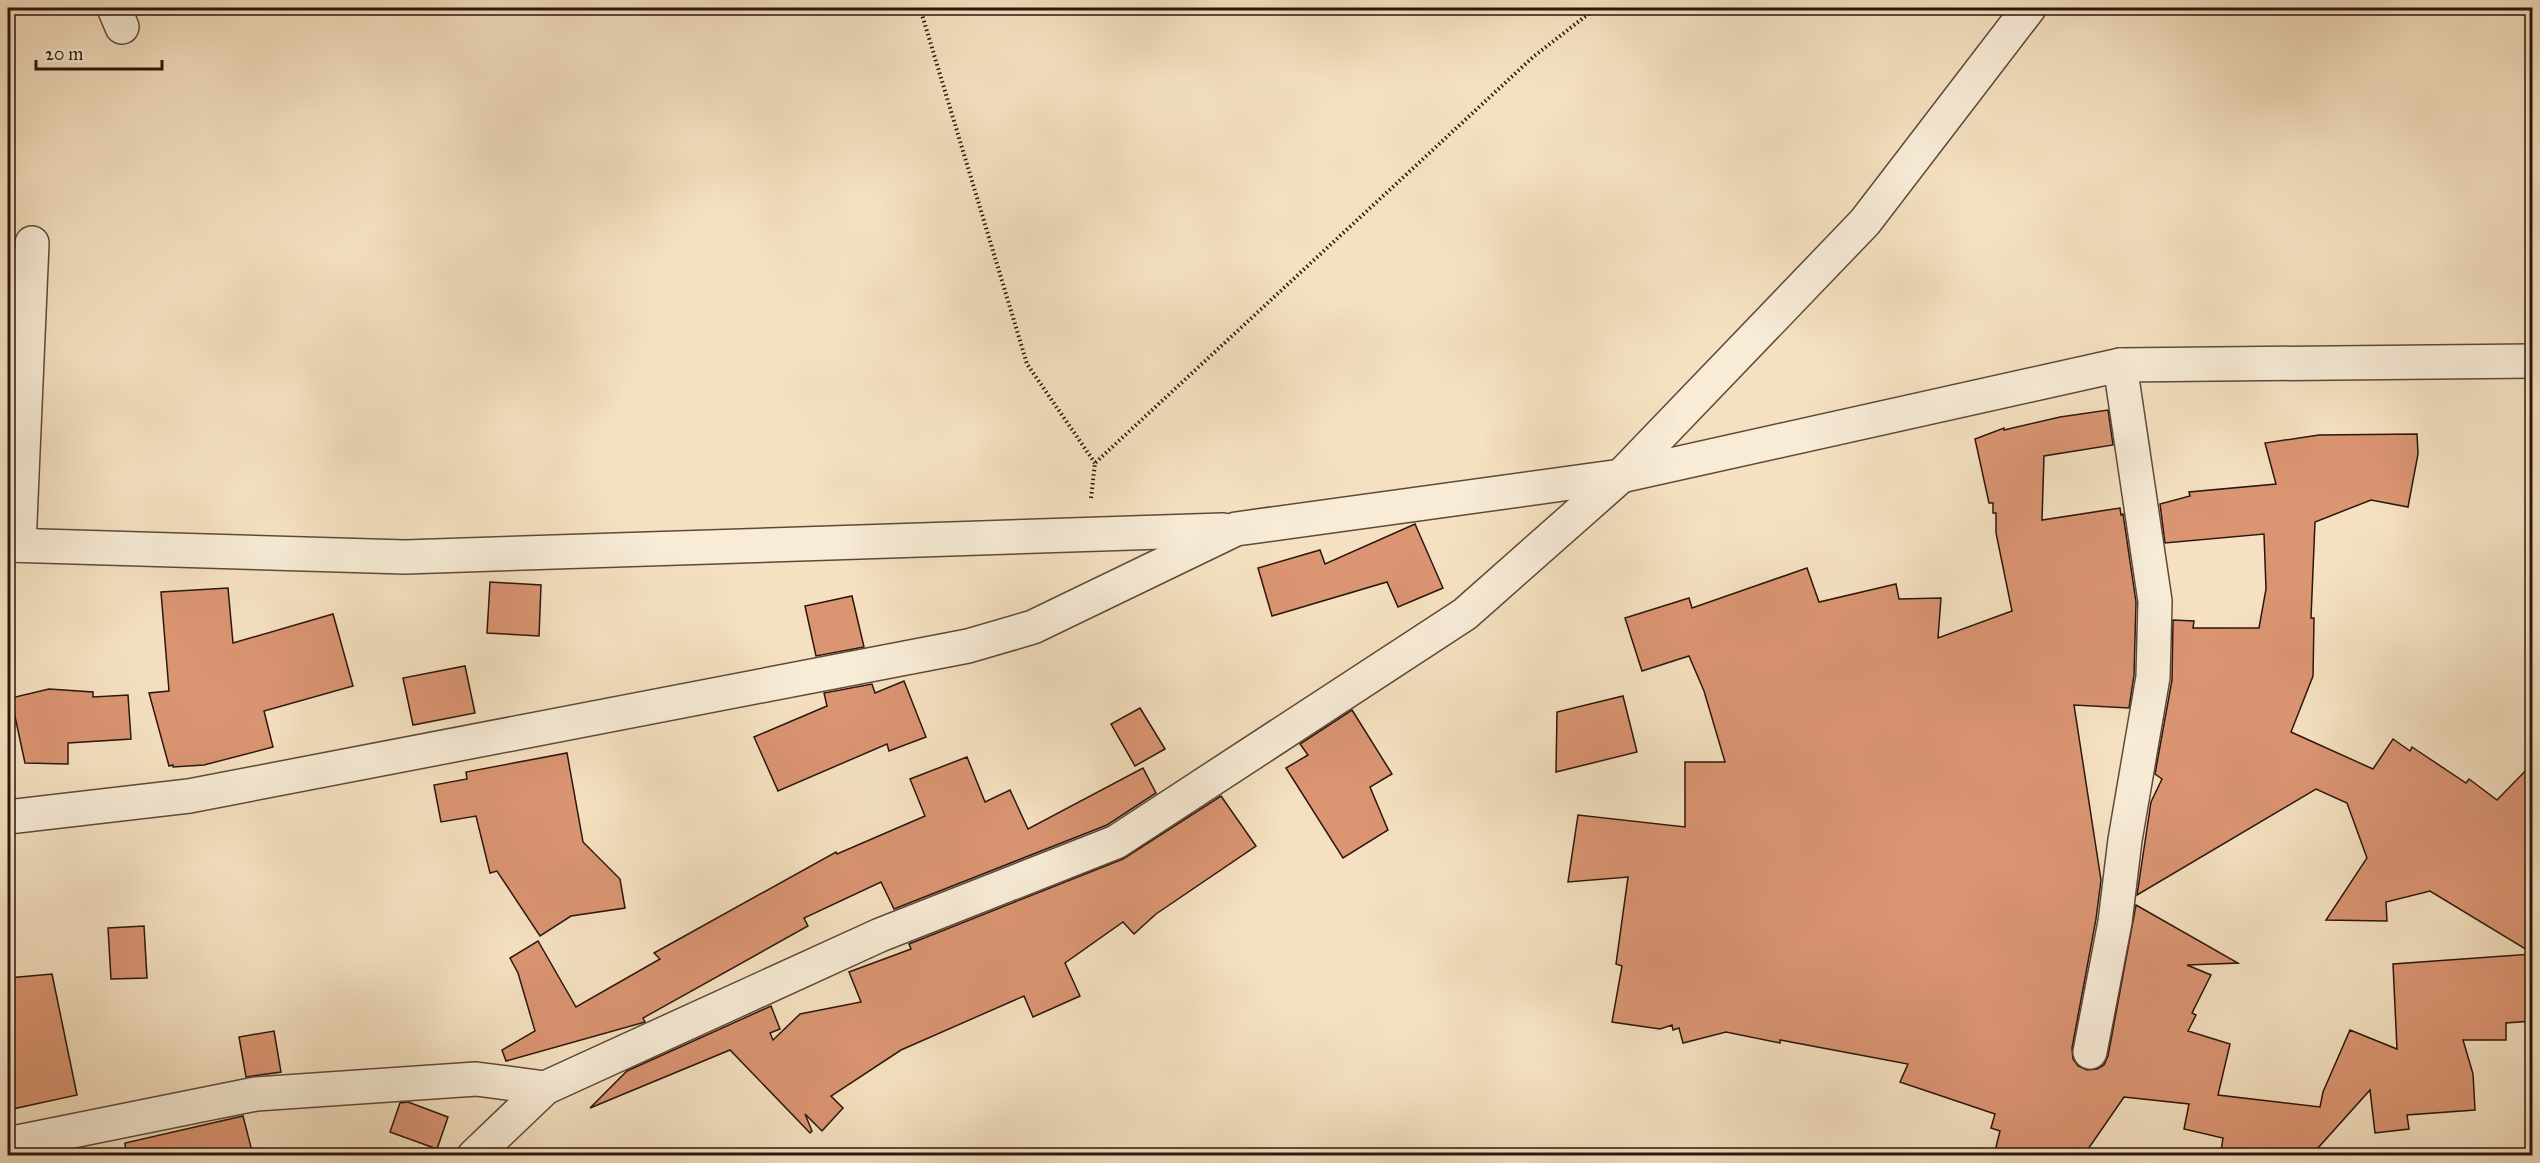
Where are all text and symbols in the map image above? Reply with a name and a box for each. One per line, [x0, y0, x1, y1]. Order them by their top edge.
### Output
scale bar [36, 33, 162, 71]
text: 20 m [45, 43, 83, 65]

